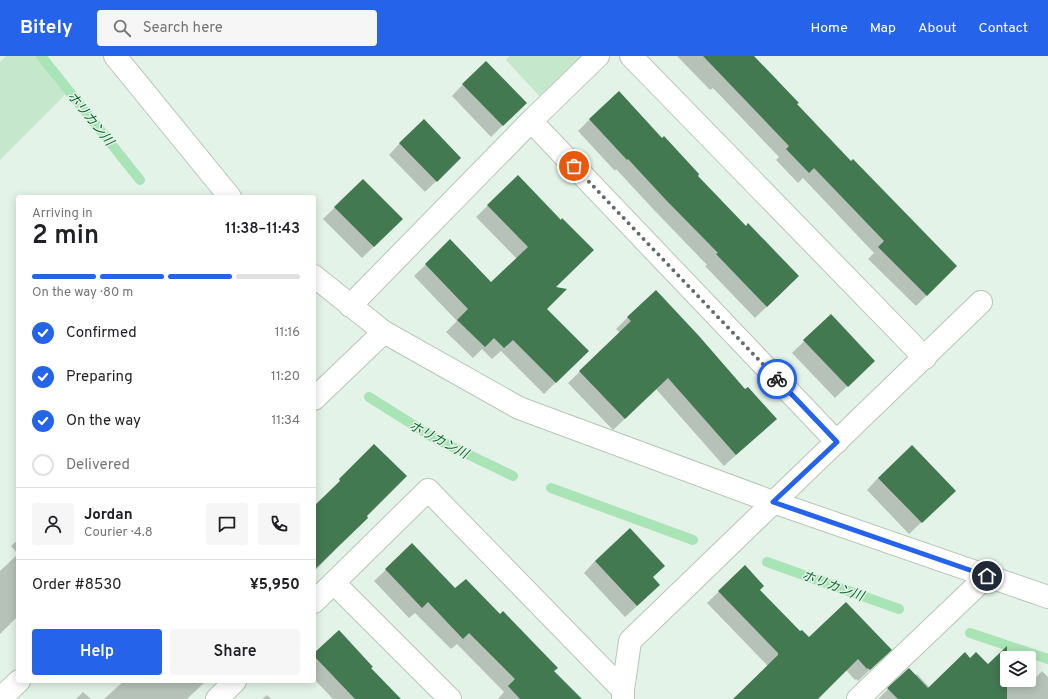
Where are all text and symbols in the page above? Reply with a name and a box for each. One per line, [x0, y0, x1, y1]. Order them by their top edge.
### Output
search box [97, 10, 377, 46]
text: Bitely [20, 16, 73, 40]
icon: search [111, 17, 133, 39]
text: Search here [143, 19, 223, 38]
text: Home [811, 20, 848, 37]
text: Map [870, 20, 896, 37]
text: About [918, 20, 957, 37]
text: Contact [979, 20, 1028, 37]
water label: ホリカン川 [63, 89, 117, 151]
pin [557, 149, 591, 183]
icon: bag [563, 155, 585, 177]
text: Arriving in [32, 206, 93, 222]
text: 2 min [32, 220, 99, 253]
text: 11:38–11:43 [225, 220, 300, 239]
text: On the way · 80 m [32, 285, 133, 301]
icon: check [32, 322, 54, 344]
text: Confirmed [66, 324, 137, 343]
text: 11:16 [275, 325, 300, 341]
courier [757, 359, 797, 399]
icon: check [32, 366, 54, 388]
text: Preparing [66, 368, 133, 387]
icon: bike [766, 368, 788, 390]
text: 11:20 [271, 369, 300, 385]
icon: check [32, 410, 54, 432]
text: On the way [66, 412, 141, 431]
text: 11:34 [271, 413, 300, 429]
water label: ホリカン川 [406, 418, 472, 464]
text: Delivered [66, 456, 130, 475]
button: person [32, 503, 74, 545]
button: chat [206, 503, 248, 545]
button: phone [258, 503, 300, 545]
text: Jordan [84, 506, 133, 525]
text: Courier · 4.8 [84, 525, 153, 541]
pin [970, 559, 1004, 593]
icon: home [976, 565, 998, 587]
water label: ホリカン川 [799, 568, 867, 606]
text: Order #8530 [32, 576, 122, 595]
text: ¥5,950 [250, 576, 300, 595]
button: Help [32, 629, 162, 675]
button: Share [170, 629, 300, 675]
map controls [1000, 651, 1036, 687]
button: layers [1000, 651, 1036, 687]

